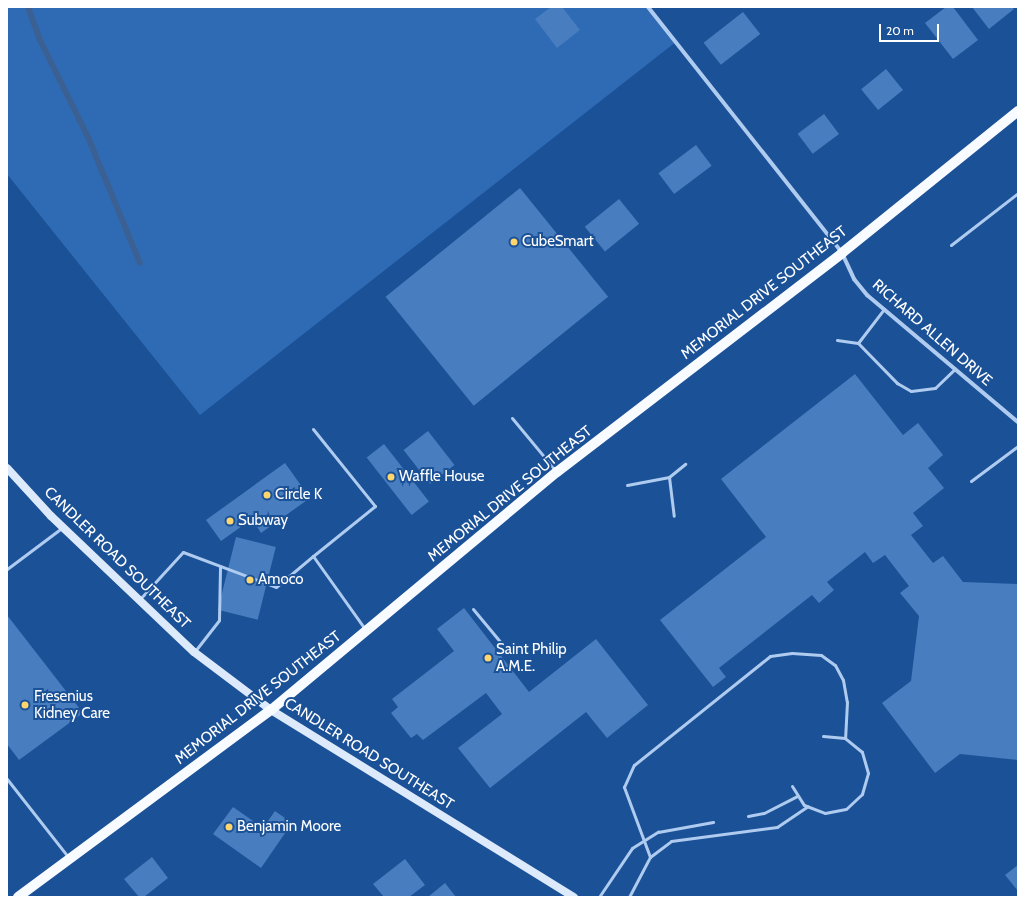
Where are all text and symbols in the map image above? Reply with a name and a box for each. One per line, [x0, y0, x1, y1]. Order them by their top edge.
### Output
scale bar [881, 16, 941, 42]
text: 20 m [886, 23, 914, 38]
street label: MEMORIAL DRIVE SOUTHEAST [677, 223, 851, 363]
place label: CubeSmart [522, 233, 593, 251]
marker: CubeSmart [509, 237, 519, 247]
street label: RICHARD ALLEN DRIVE [868, 276, 996, 390]
street label: MEMORIAL DRIVE SOUTHEAST [424, 422, 596, 566]
place label: Waffle House [399, 468, 485, 486]
marker: Waffle House [386, 472, 396, 482]
street label: CANDLER ROAD SOUTHEAST [40, 483, 194, 633]
place label: Circle K [275, 486, 322, 504]
marker: Circle K [262, 490, 272, 500]
place label: Subway [238, 512, 288, 530]
marker: Subway [225, 516, 235, 526]
place label: Amoco [258, 571, 304, 589]
marker: Amoco [245, 575, 255, 585]
street label: MEMORIAL DRIVE SOUTHEAST [171, 628, 345, 768]
place label: Saint Philip A.M.E. [496, 640, 567, 675]
marker: Saint Philip A.M.E. [483, 653, 493, 663]
place label: Fresenius Kidney Care [34, 687, 110, 722]
street label: CANDLER ROAD SOUTHEAST [281, 694, 457, 814]
marker: Fresenius Kidney Care [19, 699, 31, 711]
place label: Benjamin Moore [237, 818, 341, 836]
marker: Benjamin Moore [224, 822, 234, 832]

